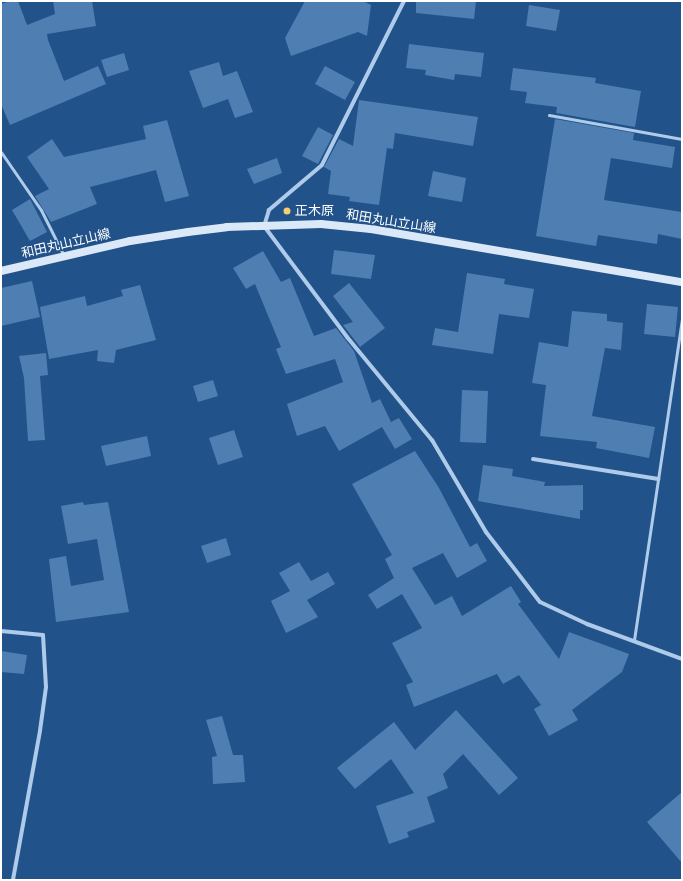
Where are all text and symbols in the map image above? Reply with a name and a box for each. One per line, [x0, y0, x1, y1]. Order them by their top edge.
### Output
place label: 正木原 [295, 203, 334, 219]
marker: 正木原 [282, 206, 292, 216]
street label: 和田丸山立山線 [345, 207, 437, 237]
street label: 和田丸山立山線 [20, 226, 112, 262]

